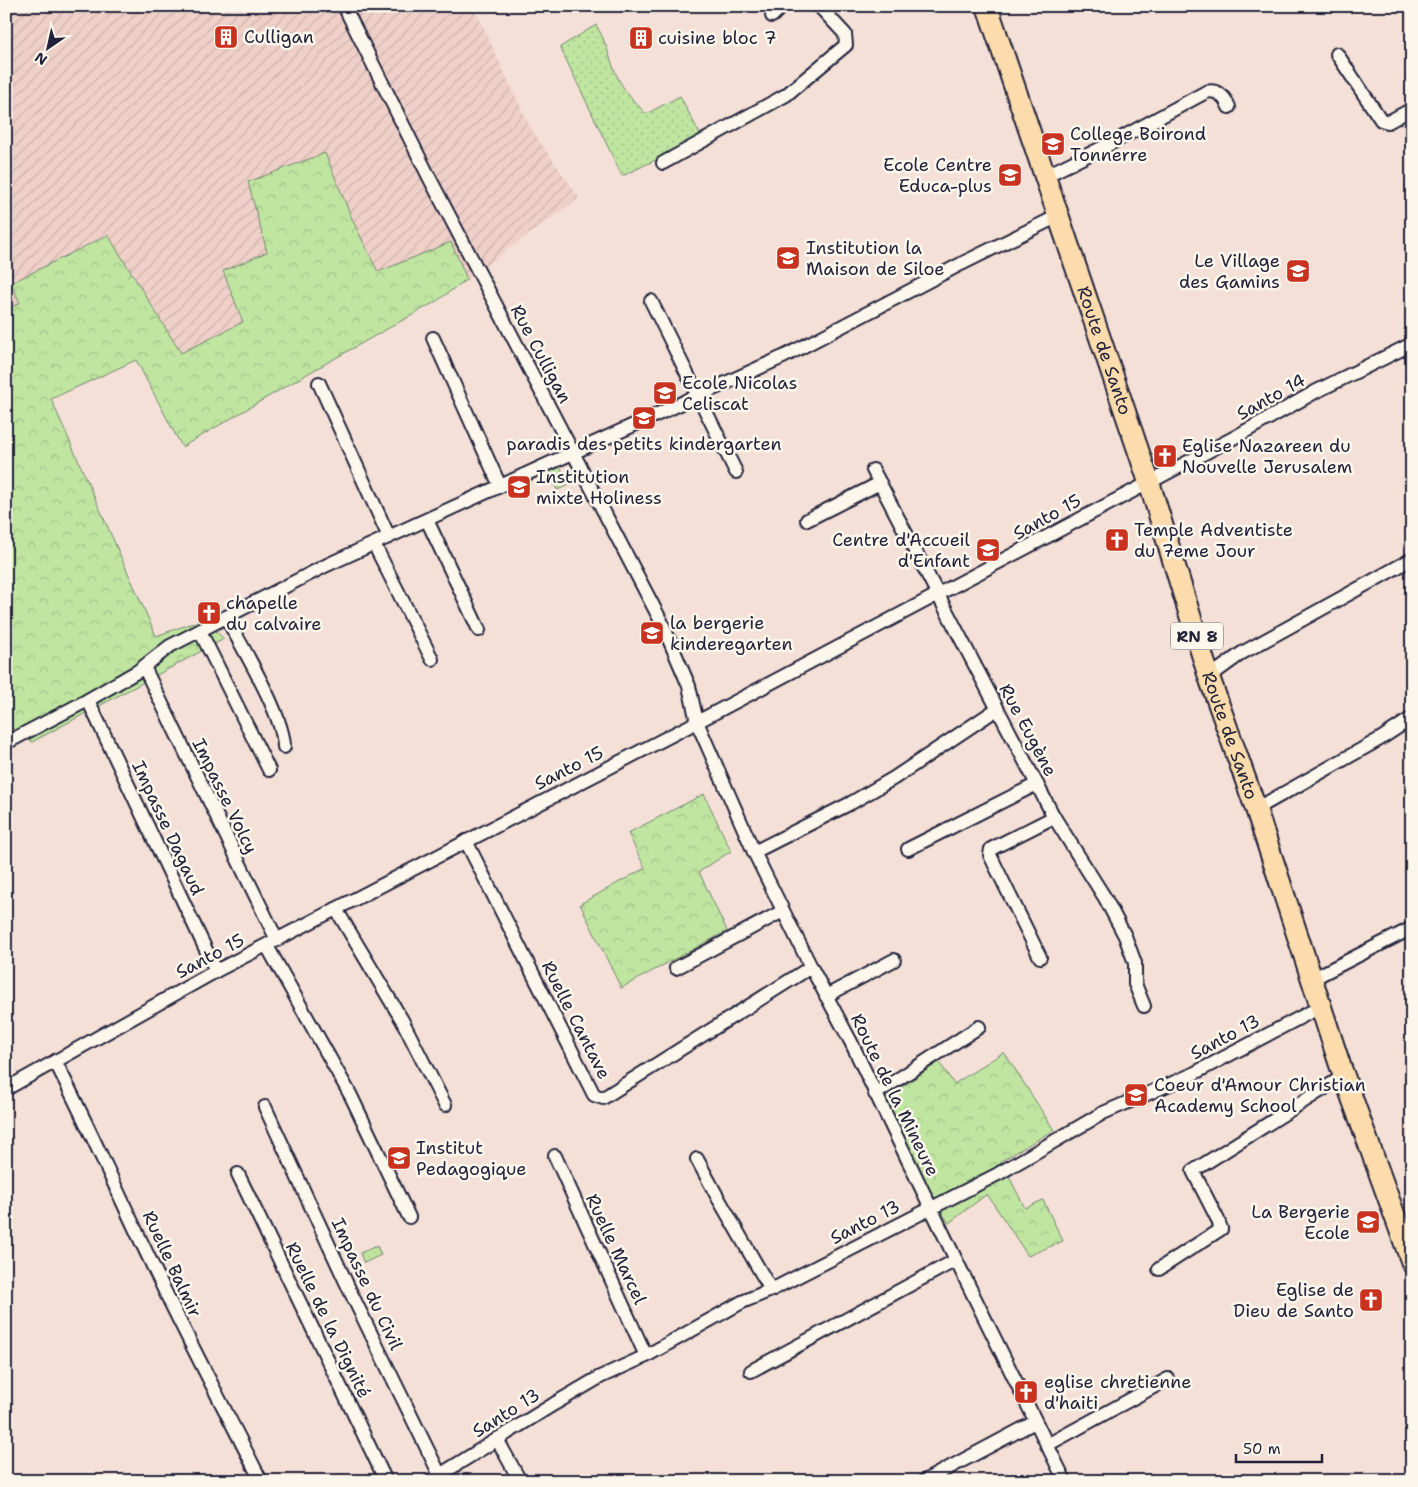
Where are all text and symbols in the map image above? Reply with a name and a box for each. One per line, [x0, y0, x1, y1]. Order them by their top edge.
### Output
north arrow [22, 22, 72, 72]
building icon: Culligan [213, 24, 239, 50]
place label: Culligan [244, 25, 314, 49]
building icon: cuisine bloc 7 [628, 25, 654, 51]
place label: cuisine bloc 7 [658, 26, 777, 50]
text: N [31, 48, 50, 69]
place label: College Boirond Tonnerre [1070, 122, 1206, 167]
school or university icon: College Boirond Tonnerre [1040, 131, 1066, 157]
place label: Ecole Centre Educa-plus [883, 153, 992, 198]
school or university icon: Ecole Centre Educa-plus [997, 162, 1023, 188]
place label: Institution la Maison de Siloe [806, 236, 945, 281]
school or university icon: Institution la Maison de Siloe [775, 245, 801, 271]
place label: Le Village des Gamins [1179, 249, 1280, 294]
school or university icon: Le Village des Gamins [1285, 258, 1311, 284]
street label: Route de Santo [1071, 283, 1137, 418]
street label: Rue Culligan [505, 301, 577, 407]
street label: Santo 14 [1232, 368, 1310, 426]
place label: Ecole Nicolas Celiscat [682, 371, 797, 416]
school or university icon: Ecole Nicolas Celiscat [652, 380, 678, 406]
school or university icon: paradis des petits kindergarten [631, 405, 657, 431]
place label: paradis des petits kindergarten [507, 432, 781, 456]
place label: Eglise Nazareen du Nouvelle Jerusalem [1182, 434, 1352, 479]
church icon: Eglise Nazareen du Nouvelle Jerusalem [1152, 443, 1178, 469]
place label: Institution mixte Holiness [536, 465, 662, 510]
school or university icon: Institution mixte Holiness [506, 474, 532, 500]
street label: Santo 15 [1009, 488, 1085, 546]
place label: Temple Adventiste du 7eme Jour [1134, 518, 1293, 563]
church icon: Temple Adventiste du 7eme Jour [1104, 527, 1130, 553]
place label: Centre d'Accueil d'Enfant [832, 528, 971, 573]
school or university icon: Centre d'Accueil d'Enfant [975, 537, 1001, 563]
place label: chapelle du calvaire [226, 591, 321, 636]
church icon: chapelle du calvaire [196, 600, 222, 626]
place label: la bergerie kinderegarten [670, 611, 793, 656]
school or university icon: la bergerie kinderegarten [639, 620, 665, 646]
road number: RN 8 [1171, 622, 1223, 650]
street label: Route de Santo [1196, 668, 1264, 803]
street label: Rue Eugène [994, 680, 1062, 780]
street label: Impasse Volcy [187, 734, 263, 858]
street label: Santo 15 [530, 740, 608, 796]
street label: Impasse Dagaud [126, 757, 210, 899]
street label: Santo 15 [172, 928, 248, 984]
street label: Ruelle Cantave [536, 957, 616, 1083]
street label: Santo 13 [1186, 1009, 1264, 1065]
street label: Route de la Mineure [845, 1010, 945, 1180]
place label: Coeur d'Amour Christian Academy School [1154, 1073, 1366, 1118]
school or university icon: Coeur d'Amour Christian Academy School [1123, 1082, 1149, 1108]
place label: Institut Pedagogique [416, 1136, 527, 1181]
school or university icon: Institut Pedagogique [386, 1145, 412, 1171]
street label: Ruelle Marcel [580, 1190, 652, 1309]
street label: Santo 13 [826, 1194, 904, 1250]
place label: La Bergerie Ecole [1251, 1200, 1350, 1245]
street label: Ruelle Balmir [137, 1207, 207, 1321]
school or university icon: La Bergerie Ecole [1355, 1209, 1381, 1235]
street label: Impasse du Civil [326, 1214, 408, 1355]
street label: Ruelle de la Dignité [280, 1238, 376, 1402]
place label: Eglise de Dieu de Santo [1233, 1278, 1354, 1323]
church icon: Eglise de Dieu de Santo [1358, 1287, 1384, 1313]
place label: eglise chretienne d'haiti [1044, 1370, 1192, 1415]
church icon: eglise chretienne d'haiti [1013, 1379, 1039, 1405]
street label: Santo 13 [468, 1383, 544, 1443]
scale bar [1236, 1432, 1322, 1464]
text: 50 m [1243, 1439, 1281, 1459]

